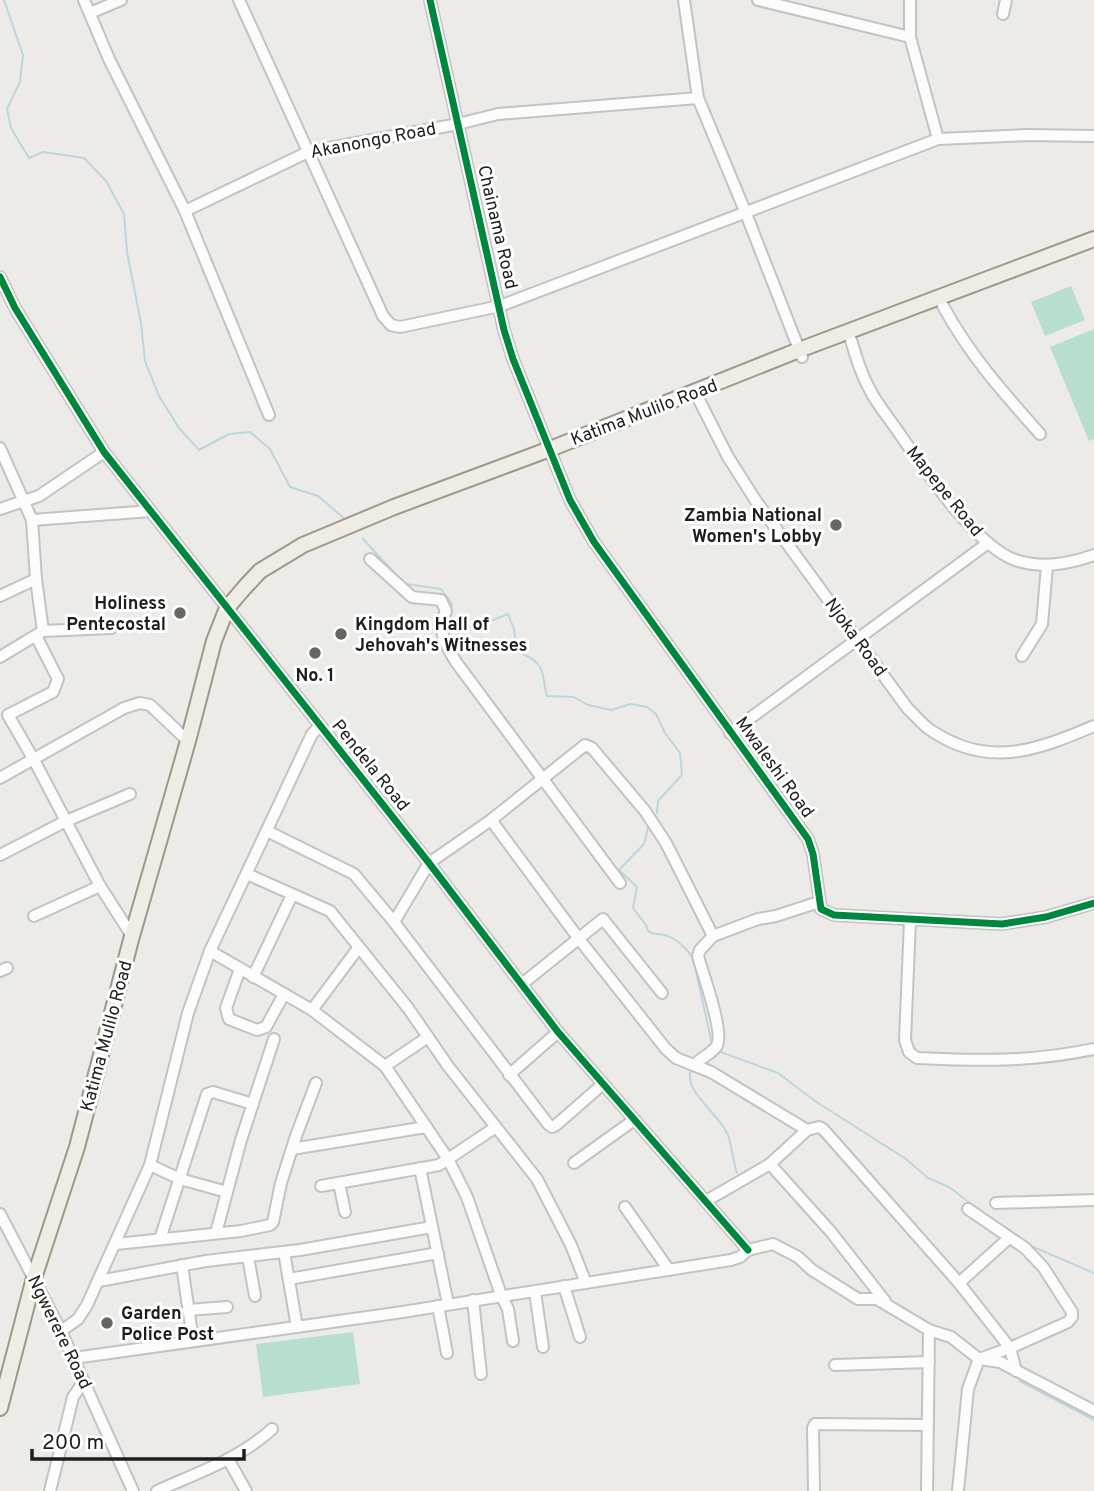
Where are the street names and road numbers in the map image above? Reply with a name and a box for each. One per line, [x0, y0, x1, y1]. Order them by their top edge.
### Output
street label: Akanongo Road [308, 118, 438, 165]
street label: Chainama Road [471, 163, 522, 292]
street label: Katima Mulilo Road [568, 375, 721, 452]
street label: Mapepe Road [900, 442, 987, 542]
street label: Njoka Road [818, 594, 891, 682]
street label: Mwaleshi Road [729, 713, 818, 823]
street label: Pendela Road [326, 715, 414, 817]
street label: Katima Mulilo Road [76, 958, 139, 1114]
street label: Ngwerere Road [21, 1272, 96, 1393]

